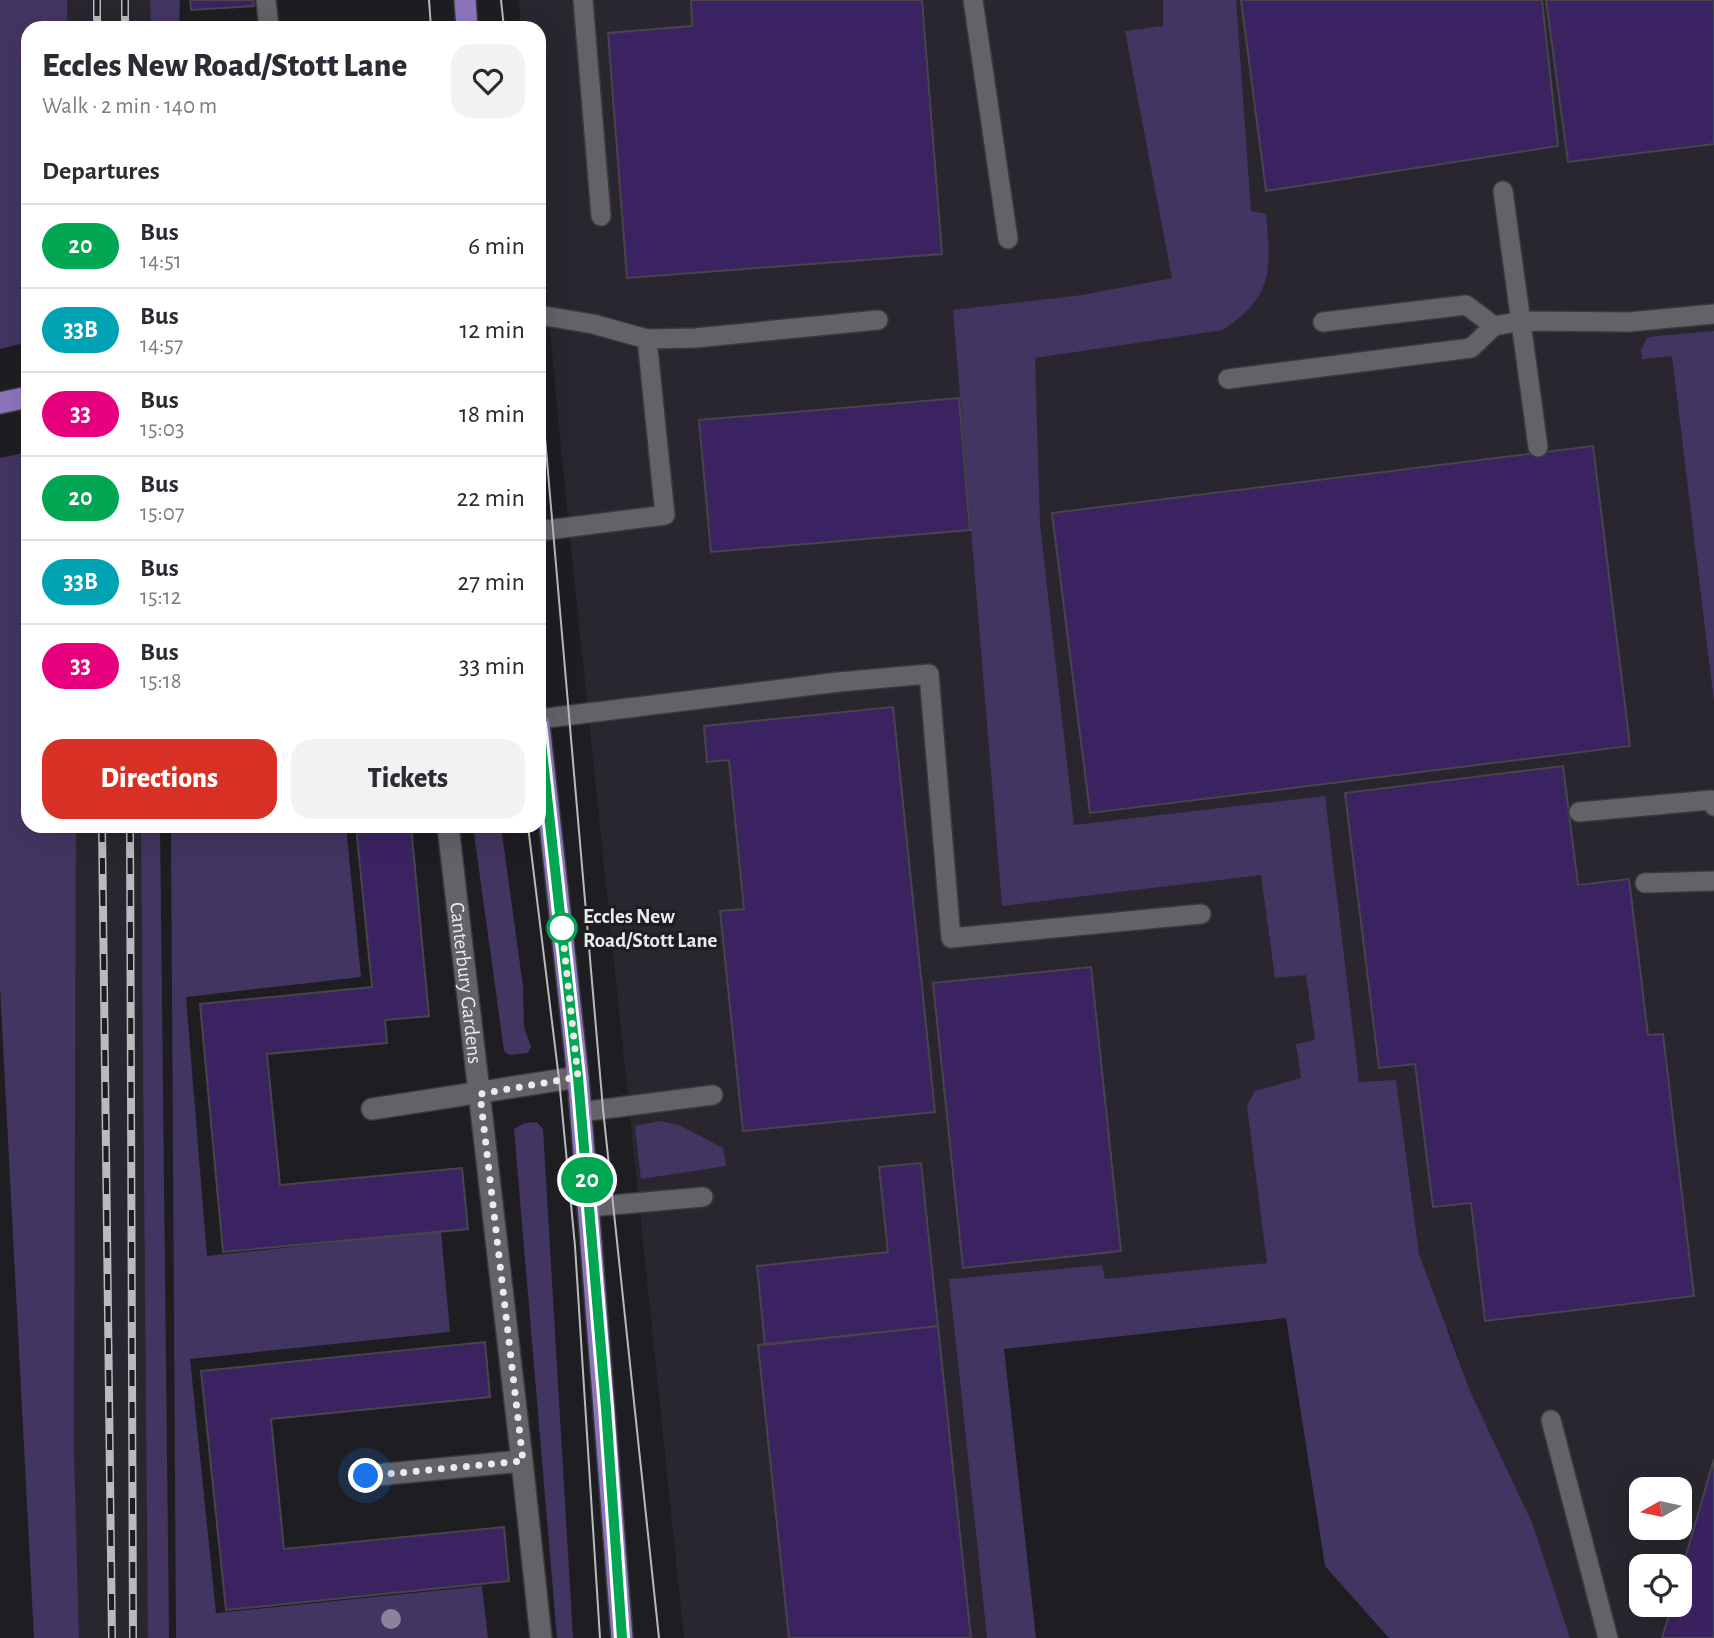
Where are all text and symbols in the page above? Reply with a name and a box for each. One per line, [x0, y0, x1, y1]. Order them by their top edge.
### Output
button: heart [451, 44, 525, 118]
text: Eccles New Road/Stott Lane [42, 50, 407, 83]
text: Walk · 2 min · 140 m [42, 95, 217, 118]
text: Departures [42, 158, 160, 184]
text: Bus [140, 219, 179, 245]
text: 6 min [468, 233, 525, 259]
text: 20 [69, 234, 92, 258]
text: 14:51 [140, 250, 182, 273]
text: Bus [140, 303, 179, 329]
text: 12 min [459, 317, 525, 343]
text: 33B [63, 318, 98, 342]
text: 14:57 [140, 334, 183, 357]
text: Bus [140, 387, 179, 413]
text: 18 min [459, 401, 525, 427]
text: 33 [70, 402, 91, 426]
text: 15:03 [140, 418, 184, 441]
text: Bus [140, 471, 179, 497]
text: 22 min [457, 485, 525, 511]
text: 20 [69, 486, 92, 510]
text: 15:07 [140, 502, 185, 525]
text: Bus [140, 555, 179, 581]
text: 27 min [458, 569, 525, 595]
text: 33B [63, 570, 98, 594]
text: 15:12 [140, 586, 181, 609]
text: Bus [140, 639, 179, 665]
text: 33 min [459, 653, 525, 679]
text: 33 [70, 654, 91, 678]
text: 15:18 [140, 670, 182, 693]
button: Directions [42, 739, 277, 819]
button: Tickets [291, 739, 525, 819]
street label: Canterbury Gardens [446, 901, 486, 1065]
place label: Eccles New Road/Stott Lane [583, 906, 718, 951]
marker: Eccles New Road/Stott Lane [547, 913, 577, 943]
line badge: 20 [556, 1157, 618, 1203]
text: 20 [575, 1168, 599, 1192]
your location [348, 1458, 383, 1493]
north arrow [1629, 1477, 1692, 1540]
map controls [1629, 1477, 1692, 1617]
button: locate [1629, 1554, 1692, 1617]

